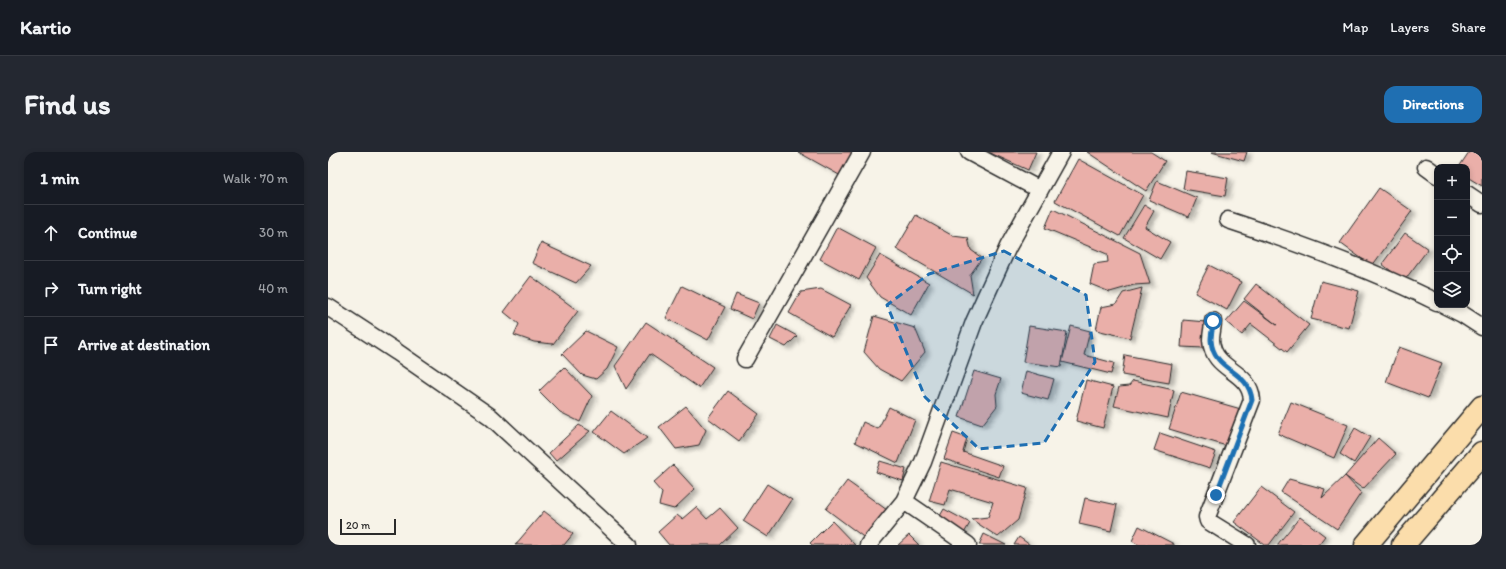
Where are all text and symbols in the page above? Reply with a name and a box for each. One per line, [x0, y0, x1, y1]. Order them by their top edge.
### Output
text: Kartio [20, 16, 71, 39]
text: Map [1343, 19, 1368, 36]
text: Layers [1390, 19, 1429, 36]
text: Share [1451, 19, 1486, 36]
button: Directions [1384, 86, 1482, 123]
text: Find us [24, 87, 111, 121]
map controls [1434, 164, 1470, 308]
button: + [1434, 164, 1470, 200]
text: 1 min [40, 168, 79, 188]
text: Walk · 70 m [223, 171, 288, 186]
button: − [1434, 200, 1470, 236]
icon: ahead [40, 222, 62, 244]
text: Continue [78, 224, 137, 242]
text: 30 m [259, 225, 288, 240]
button: locate [1434, 236, 1470, 272]
button: layers [1434, 272, 1470, 308]
icon: right [40, 278, 62, 300]
text: Turn right [78, 280, 142, 298]
text: 40 m [258, 281, 288, 296]
route start [1204, 312, 1222, 330]
icon: arrive [40, 334, 62, 356]
text: Arrive at destination [78, 336, 210, 354]
route end [1207, 486, 1225, 504]
scale bar [340, 517, 396, 536]
text: 20 m [346, 519, 370, 532]

